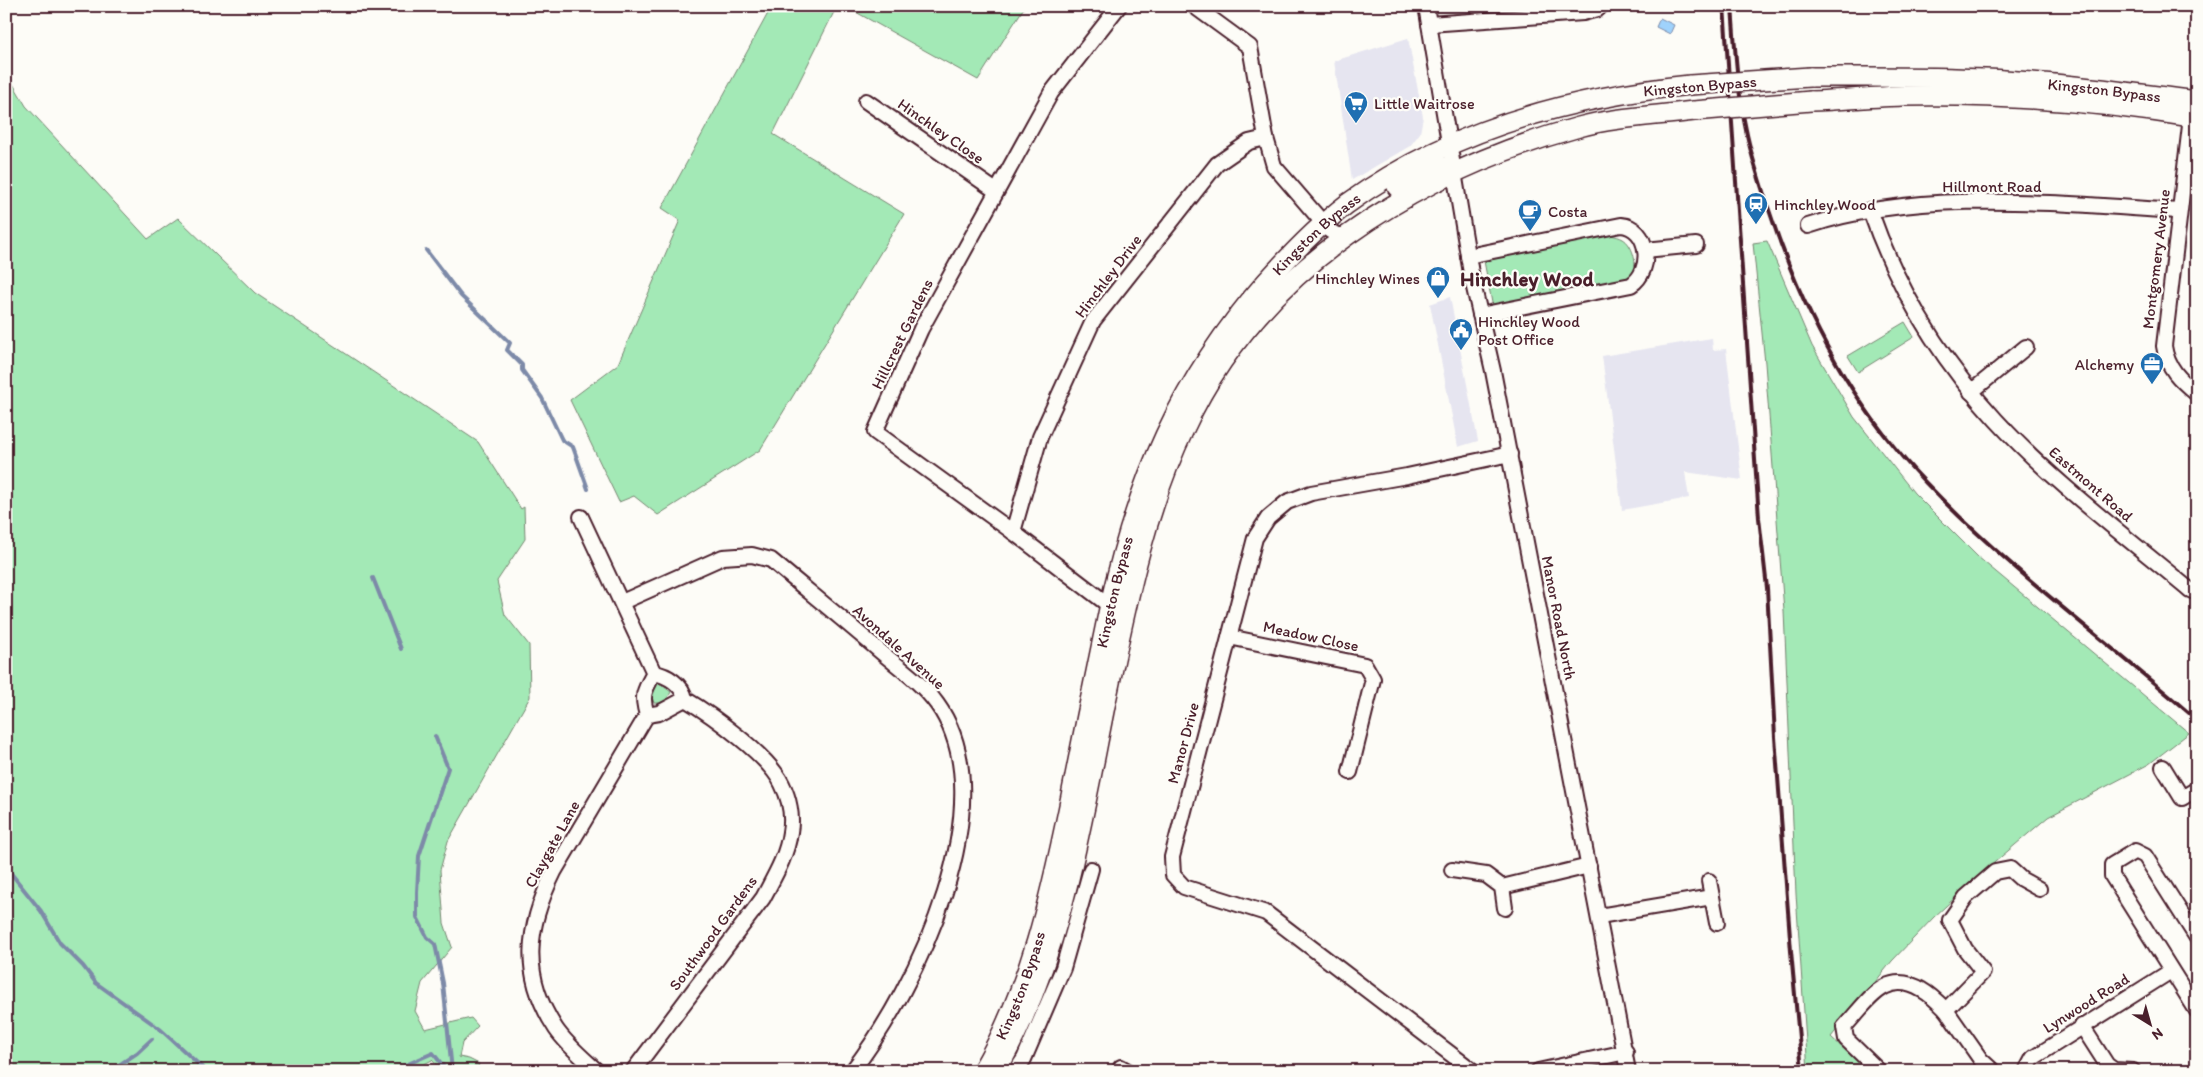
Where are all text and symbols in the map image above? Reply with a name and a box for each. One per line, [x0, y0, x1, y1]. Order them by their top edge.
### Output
street label: Kingston Bypass [1642, 72, 1758, 100]
street label: Kingston Bypass [2047, 74, 2162, 106]
supermarket icon: Little Waitrose [1343, 90, 1369, 124]
street label: Hinchley Close [894, 94, 988, 168]
place label: Little Waitrose [1374, 94, 1475, 113]
street label: Hillmont Road [1942, 177, 2042, 196]
street label: Kingston Bypass [1268, 188, 1364, 279]
street label: Montgomery Avenue [2138, 188, 2174, 330]
station icon: Hinchley Wood [1743, 191, 1769, 225]
place label: Hinchley Wood [1774, 195, 1876, 214]
cafe icon: Costa [1517, 198, 1543, 232]
place label: Costa [1548, 202, 1588, 221]
street label: Hinchley Drive [1071, 231, 1145, 321]
shop icon: Hinchley Wines [1425, 265, 1451, 299]
district label: Hinchley Wood [1460, 266, 1594, 292]
place label: Hinchley Wines [1315, 269, 1420, 288]
street label: Hillcrest Gardens [867, 276, 937, 392]
place label: Hinchley Wood Post Office [1478, 312, 1580, 349]
public building icon: Hinchley Wood Post Office [1448, 317, 1474, 351]
office icon: Alchemy [2139, 351, 2165, 385]
place label: Alchemy [2075, 355, 2134, 374]
street label: Eastmont Road [2045, 442, 2137, 526]
street label: Kingston Bypass [1092, 534, 1137, 649]
street label: Manor Road North [1538, 554, 1580, 682]
street label: Avondale Avenue [849, 601, 949, 693]
street label: Meadow Close [1261, 617, 1361, 655]
street label: Manor Drive [1163, 700, 1203, 786]
street label: Claygate Lane [520, 797, 584, 891]
street label: Southwood Gardens [665, 872, 761, 994]
street label: Kingston Bypass [991, 929, 1049, 1042]
street label: Lynwood Road [2039, 969, 2133, 1037]
north arrow [2126, 1000, 2176, 1050]
text: N [2149, 1024, 2166, 1044]

